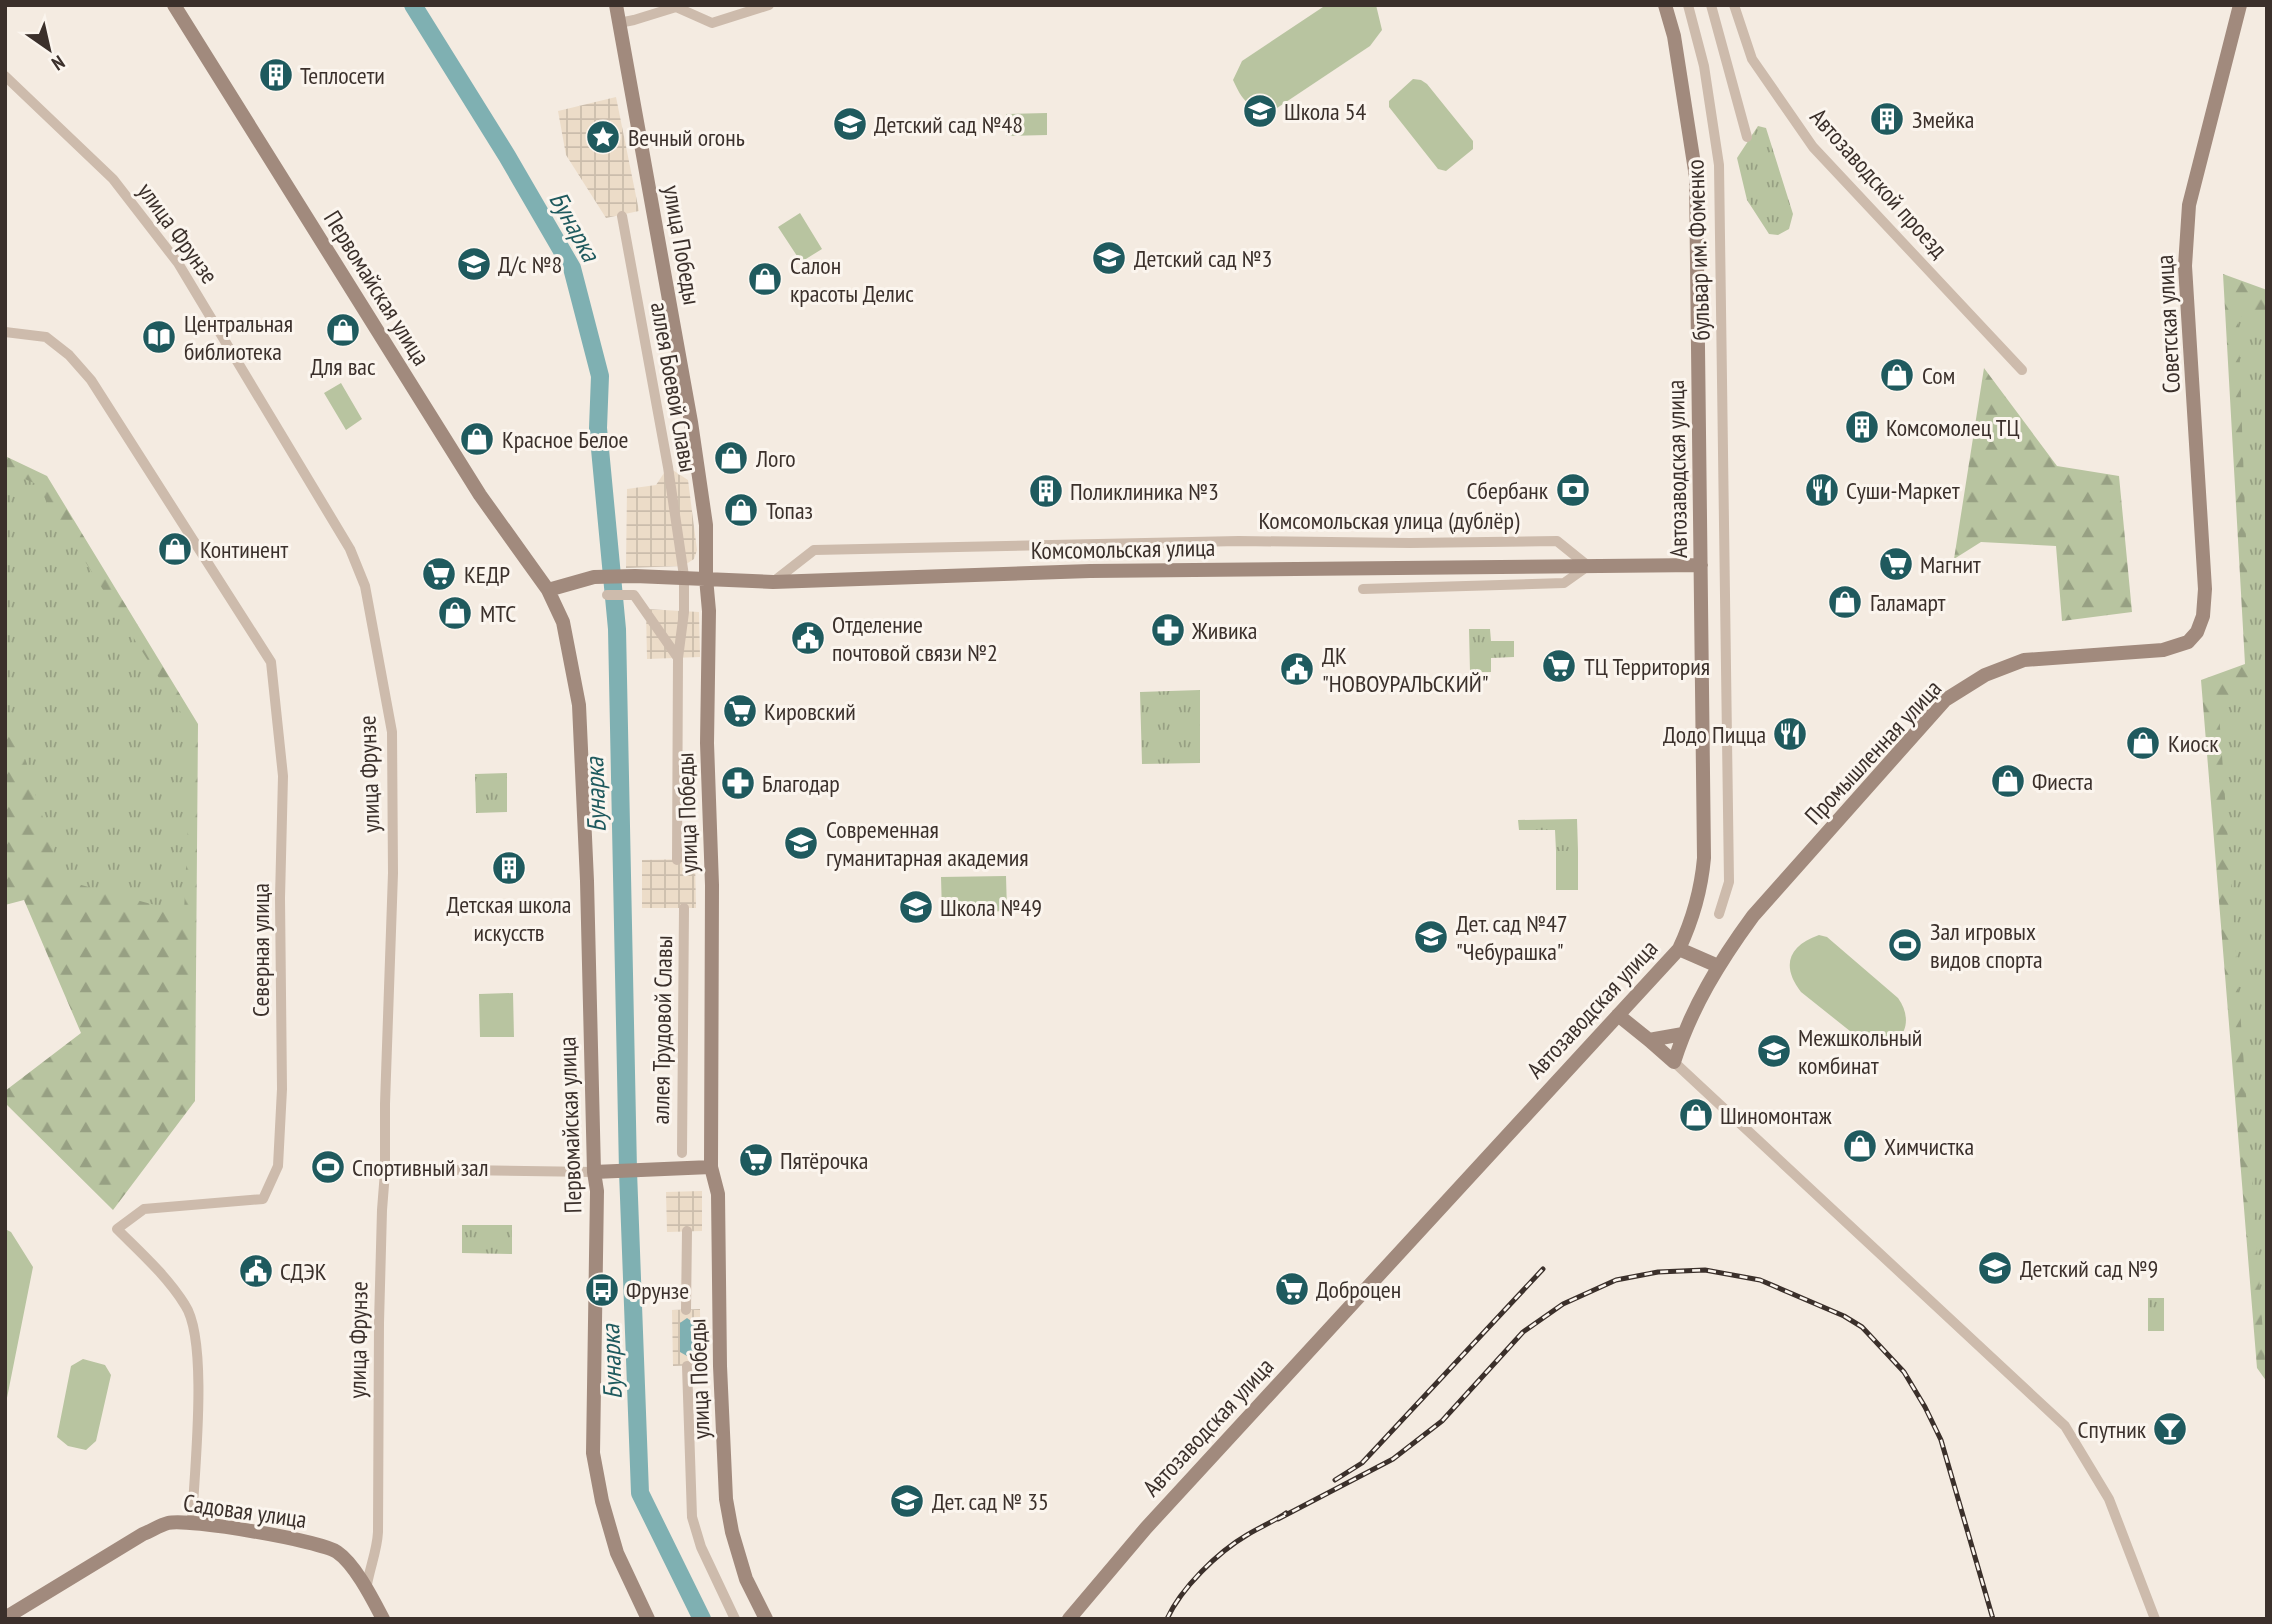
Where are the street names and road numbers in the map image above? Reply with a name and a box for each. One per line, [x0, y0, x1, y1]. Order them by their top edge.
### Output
street label: Автозаводской проезд [1804, 102, 1955, 265]
street label: бульвар им. Фоменко [1679, 159, 1717, 341]
street label: улица Фрунзе [131, 176, 225, 290]
street label: улица Победы [656, 183, 708, 307]
street label: Первомайская улица [317, 205, 437, 371]
street label: Советская улица [2149, 254, 2187, 394]
street label: аллея Боевой Славы [644, 300, 704, 474]
street label: Автозаводская улица [1660, 380, 1694, 558]
street label: Комсомольская улица (дублёр) [1259, 505, 1520, 536]
street label: Комсомольская улица [1030, 532, 1216, 566]
street label: Промышленная улица [1798, 673, 1948, 831]
street label: улица Фрунзе [351, 715, 387, 833]
street label: улица Победы [669, 752, 705, 874]
street label: Северная улица [245, 883, 276, 1017]
street label: Автозаводская улица [1520, 933, 1664, 1085]
street label: аллея Трудовой Славы [645, 935, 679, 1125]
street label: Первомайская улица [551, 1036, 589, 1214]
street label: улица Фрунзе [341, 1281, 375, 1399]
street label: улица Победы [681, 1318, 717, 1440]
street label: Автозаводская улица [1136, 1351, 1280, 1503]
street label: Садовая улица [181, 1487, 309, 1535]

